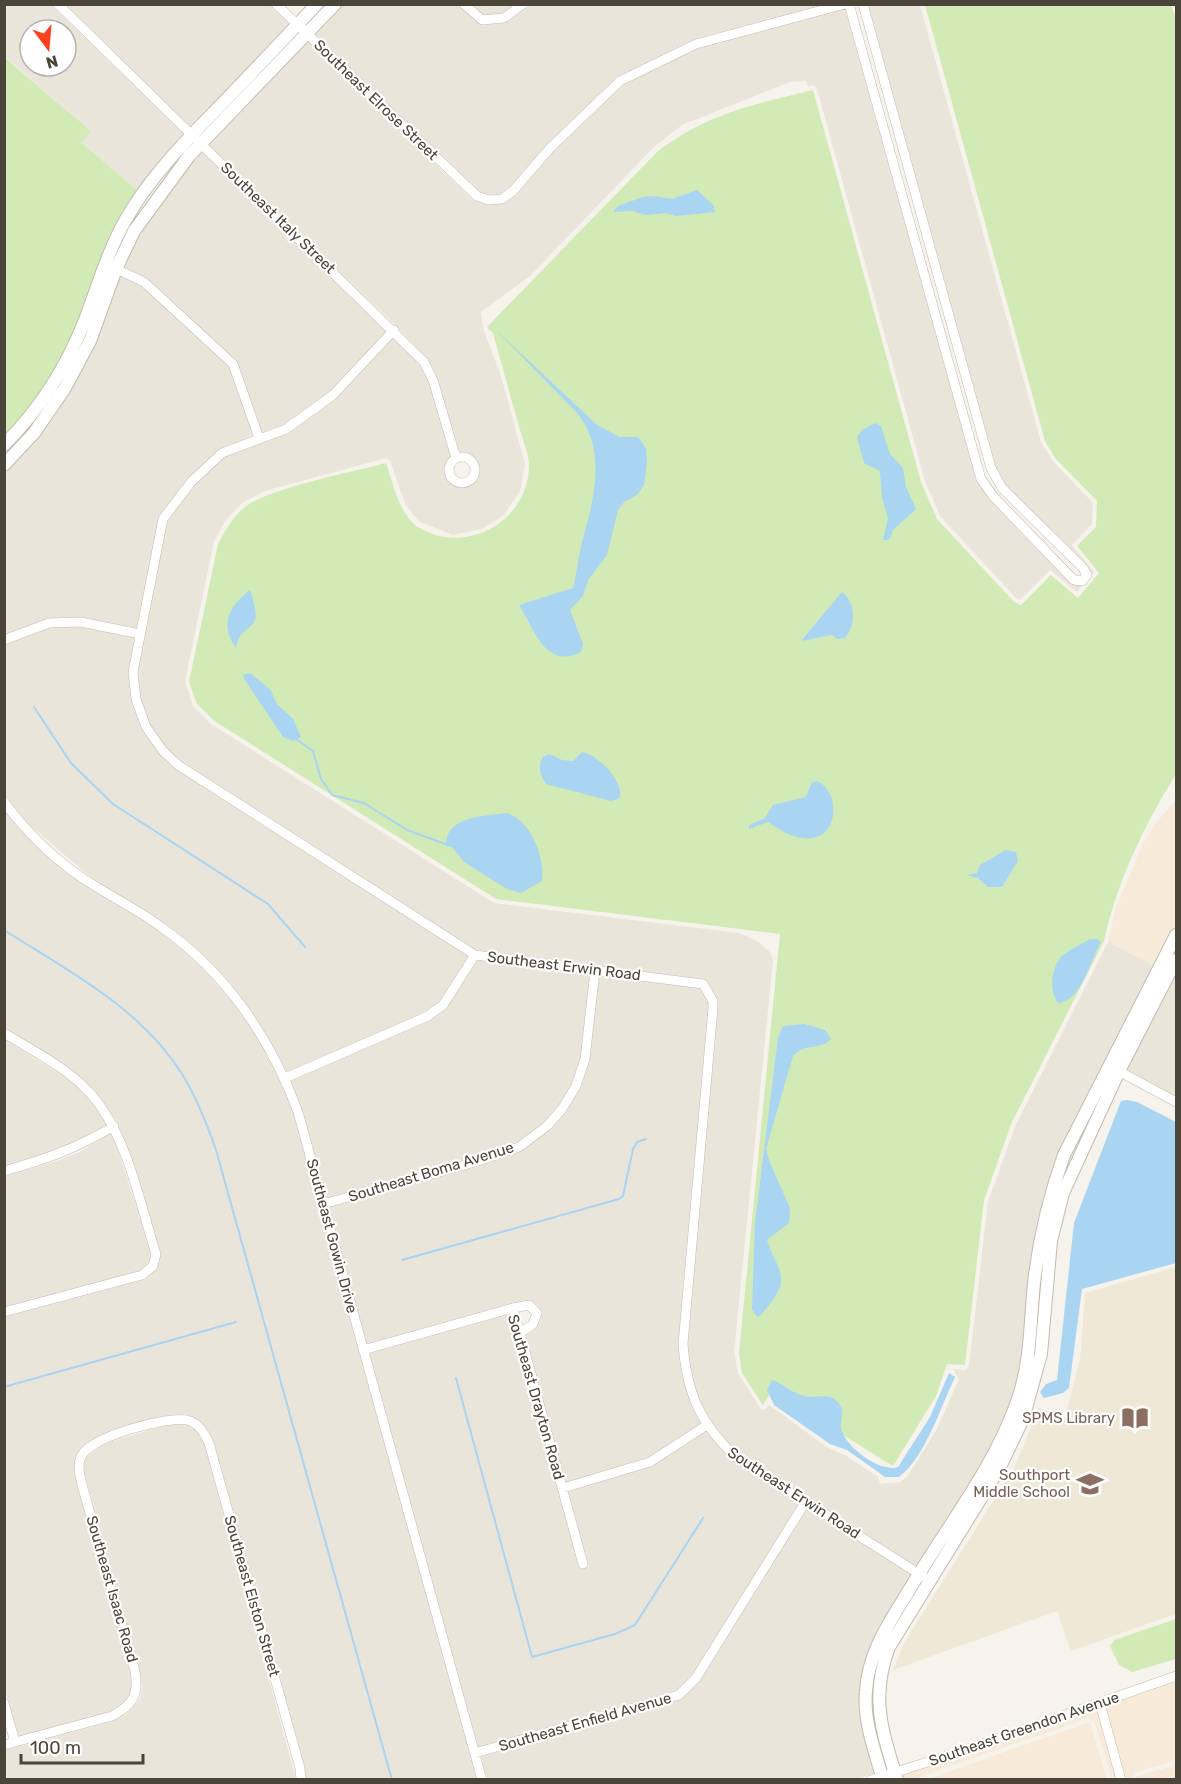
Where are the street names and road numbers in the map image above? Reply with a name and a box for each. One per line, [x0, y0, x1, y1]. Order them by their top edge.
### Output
street label: Southeast Elrose Street [310, 36, 442, 164]
street label: Southeast Italy Street [217, 159, 339, 278]
street label: Southeast Erwin Road [486, 948, 642, 984]
street label: Southeast Boma Avenue [346, 1138, 516, 1206]
street label: Southeast Gowin Drive [303, 1157, 361, 1315]
street label: Southeast Drayton Road [504, 1312, 568, 1482]
street label: Southeast Erwin Road [724, 1443, 864, 1543]
street label: Southeast Elston Street [220, 1513, 284, 1679]
street label: Southeast Isaac Road [82, 1514, 142, 1664]
street label: Southeast Greendon Avenue [927, 1688, 1121, 1770]
street label: Southeast Enfield Avenue [497, 1689, 673, 1755]

